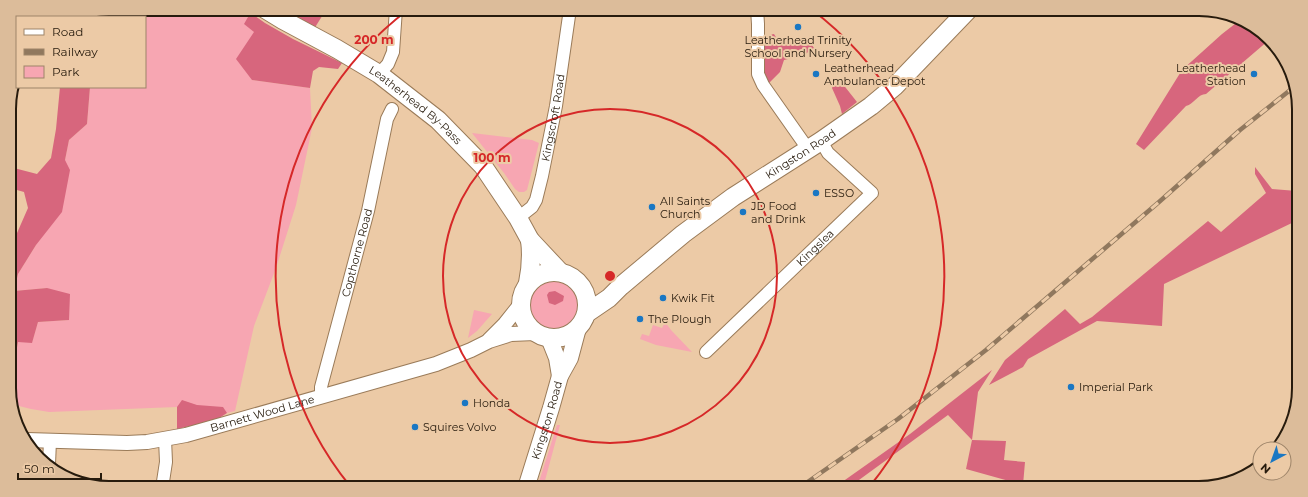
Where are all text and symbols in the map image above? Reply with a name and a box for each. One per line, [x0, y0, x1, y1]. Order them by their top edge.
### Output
legend [16, 16, 146, 88]
marker: Leatherhead Trinity School and Nursery [793, 22, 803, 32]
text: Road [52, 24, 83, 39]
text: 200 m [354, 32, 394, 47]
place label: Leatherhead Trinity School and Nursery [744, 33, 852, 60]
text: Railway [52, 44, 98, 59]
place label: Leatherhead Ambulance Depot [824, 61, 926, 88]
place label: Leatherhead Station [1176, 61, 1246, 88]
street label: Leatherhead By-Pass [366, 63, 465, 148]
text: Park [52, 64, 80, 79]
marker: Leatherhead Ambulance Depot [811, 69, 821, 79]
marker: Leatherhead Station [1249, 69, 1259, 79]
street label: Kingscroft Road [538, 73, 568, 162]
street label: Kingston Road [763, 126, 839, 182]
text: 100 m [474, 150, 510, 165]
place label: ESSO [824, 186, 854, 200]
marker: ESSO [811, 188, 821, 198]
place label: All Saints Church [660, 194, 711, 221]
place label: JD Food and Drink [750, 199, 806, 226]
marker: All Saints Church [647, 202, 657, 212]
street label: Copthorne Road [338, 207, 375, 298]
marker: JD Food and Drink [738, 207, 748, 217]
street label: Kingslea [793, 226, 837, 269]
centre of rings [603, 269, 617, 283]
place label: Kwik Fit [671, 291, 715, 305]
marker: Kwik Fit [658, 293, 668, 303]
place label: The Plough [648, 312, 711, 326]
marker: The Plough [635, 314, 645, 324]
street label: Kingston Road [528, 379, 565, 461]
place label: Imperial Park [1079, 380, 1153, 394]
marker: Imperial Park [1066, 382, 1076, 392]
street label: Barnett Wood Lane [209, 392, 316, 435]
place label: Honda [473, 396, 510, 410]
marker: Honda [460, 398, 470, 408]
place label: Squires Volvo [423, 420, 496, 434]
marker: Squires Volvo [410, 422, 420, 432]
north arrow [1252, 441, 1292, 481]
scale bar [18, 455, 101, 481]
text: N [1257, 460, 1273, 477]
text: 50 m [24, 461, 55, 476]

